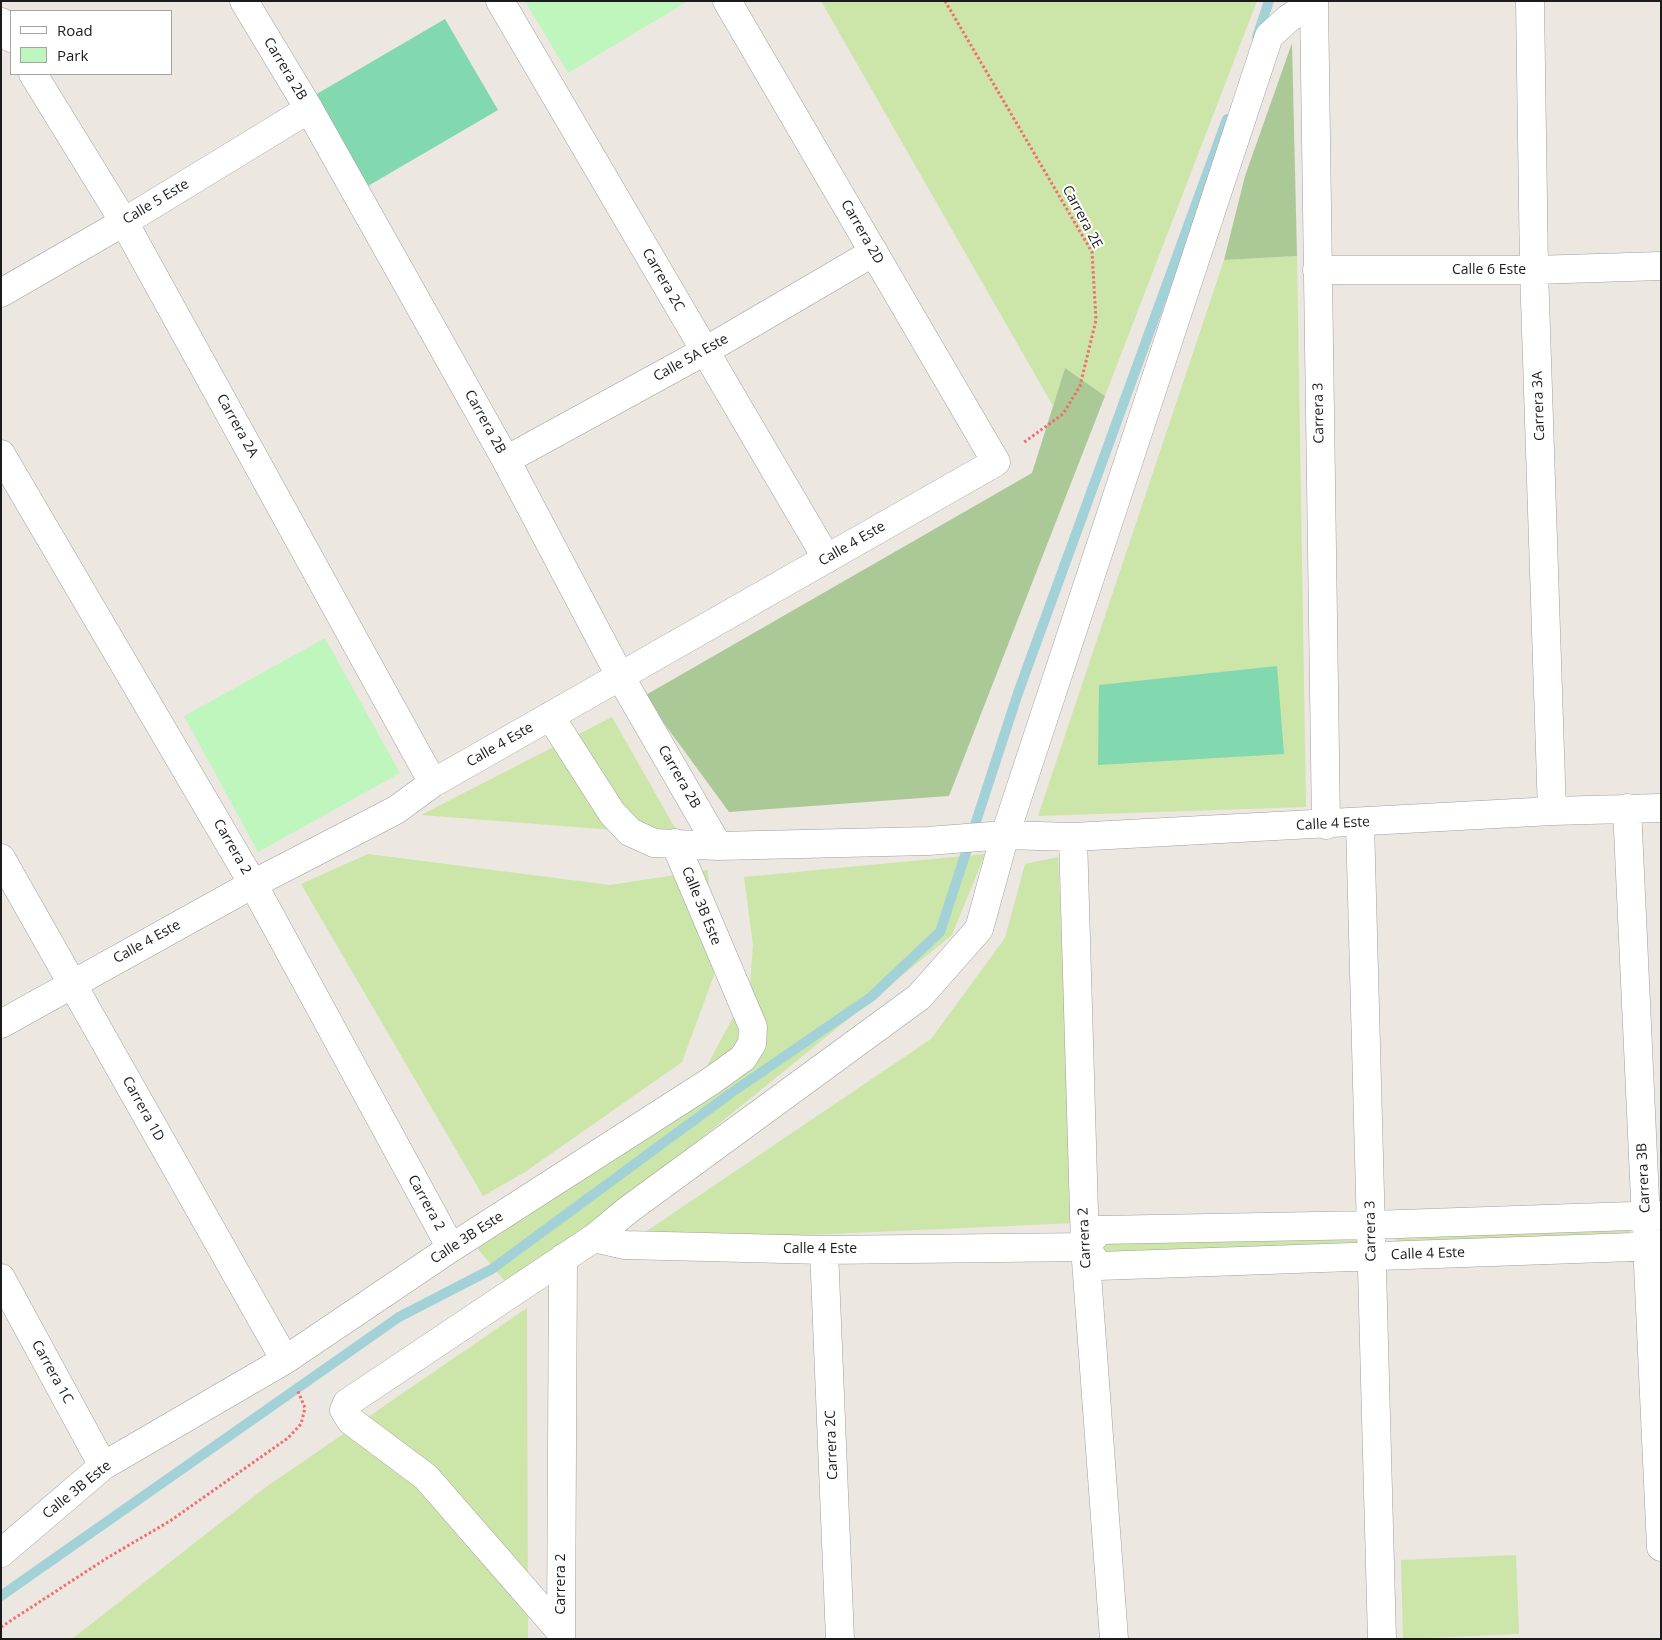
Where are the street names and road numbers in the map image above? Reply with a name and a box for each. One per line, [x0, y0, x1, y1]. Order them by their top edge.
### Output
street label: Carrera 2B [260, 35, 310, 103]
street label: Calle 5 Este [120, 176, 192, 228]
street label: Carrera 2E [1058, 183, 1106, 251]
street label: Carrera 2D [837, 197, 887, 267]
street label: Carrera 2C [638, 246, 688, 314]
street label: Calle 6 Este [1452, 262, 1526, 278]
street label: Calle 5A Este [651, 331, 731, 385]
street label: Carrera 3A [1529, 371, 1549, 441]
street label: Carrera 3 [1310, 382, 1328, 444]
street label: Carrera 2B [461, 387, 509, 457]
street label: Carrera 2A [213, 391, 261, 461]
street label: Calle 4 Este [816, 518, 888, 570]
street label: Calle 4 Este [464, 719, 536, 771]
street label: Carrera 2B [654, 742, 704, 812]
street label: Calle 4 Este [1296, 814, 1370, 834]
street label: Carrera 2 [209, 816, 255, 878]
street label: Calle 3B Este [678, 864, 724, 948]
street label: Calle 4 Este [111, 917, 183, 967]
street label: Carrera 1D [118, 1074, 168, 1144]
street label: Carrera 3B [1634, 1143, 1654, 1213]
street label: Carrera 2 [404, 1172, 448, 1234]
street label: Carrera 3 [1362, 1200, 1380, 1262]
street label: Carrera 2 [1075, 1207, 1095, 1269]
street label: Calle 3B Este [428, 1208, 506, 1268]
street label: Calle 4 Este [783, 1241, 857, 1257]
street label: Calle 4 Este [1391, 1244, 1465, 1264]
street label: Carrera 1C [28, 1337, 76, 1407]
street label: Carrera 2C [822, 1410, 842, 1480]
street label: Calle 3B Este [39, 1457, 115, 1523]
street label: Carrera 2 [553, 1553, 569, 1615]

